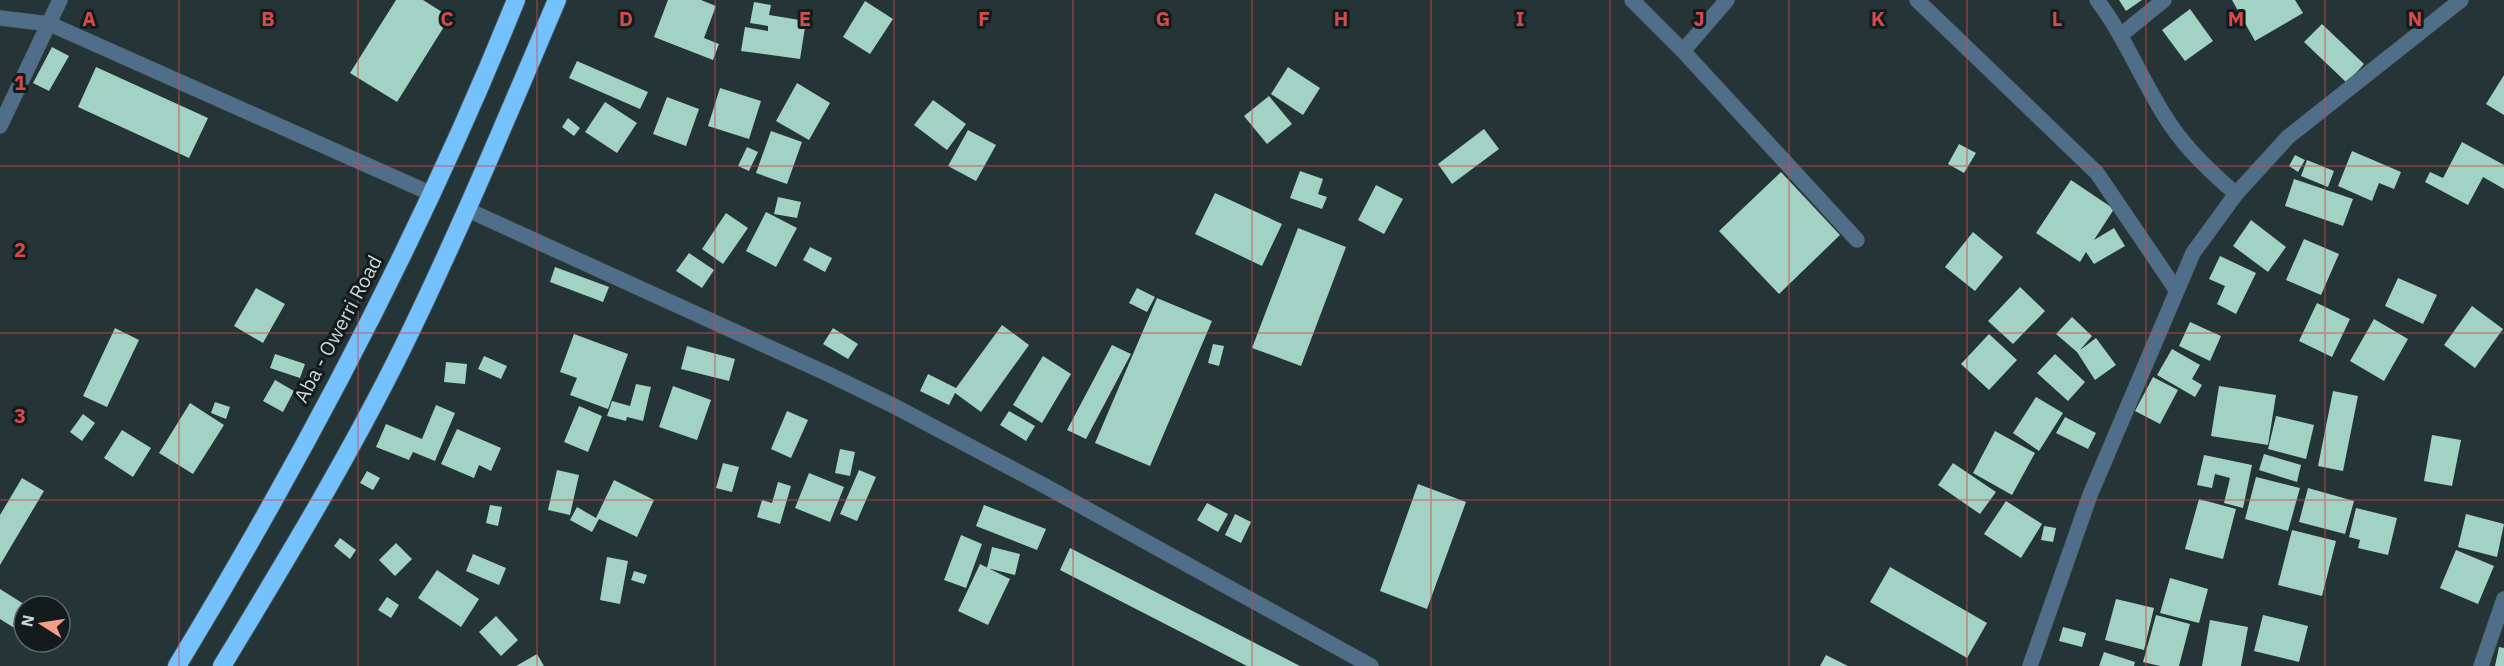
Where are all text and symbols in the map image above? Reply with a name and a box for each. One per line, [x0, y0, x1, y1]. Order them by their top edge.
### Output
text: A [82, 5, 96, 32]
text: B [261, 5, 275, 32]
text: C [440, 5, 454, 32]
text: D [619, 5, 633, 32]
text: E [799, 5, 811, 32]
text: F [978, 5, 990, 32]
text: G [1156, 5, 1170, 32]
text: H [1334, 5, 1348, 32]
text: I [1516, 5, 1524, 32]
text: J [1693, 5, 1705, 32]
text: K [1871, 5, 1885, 32]
text: L [2052, 5, 2062, 32]
text: M [2228, 5, 2244, 32]
text: N [2408, 5, 2422, 32]
text: 1 [14, 69, 26, 96]
text: 2 [14, 236, 26, 263]
street label: Aba - Owerri Road [287, 250, 388, 407]
text: 3 [14, 402, 26, 429]
north arrow [12, 594, 72, 654]
text: N [16, 613, 38, 629]

